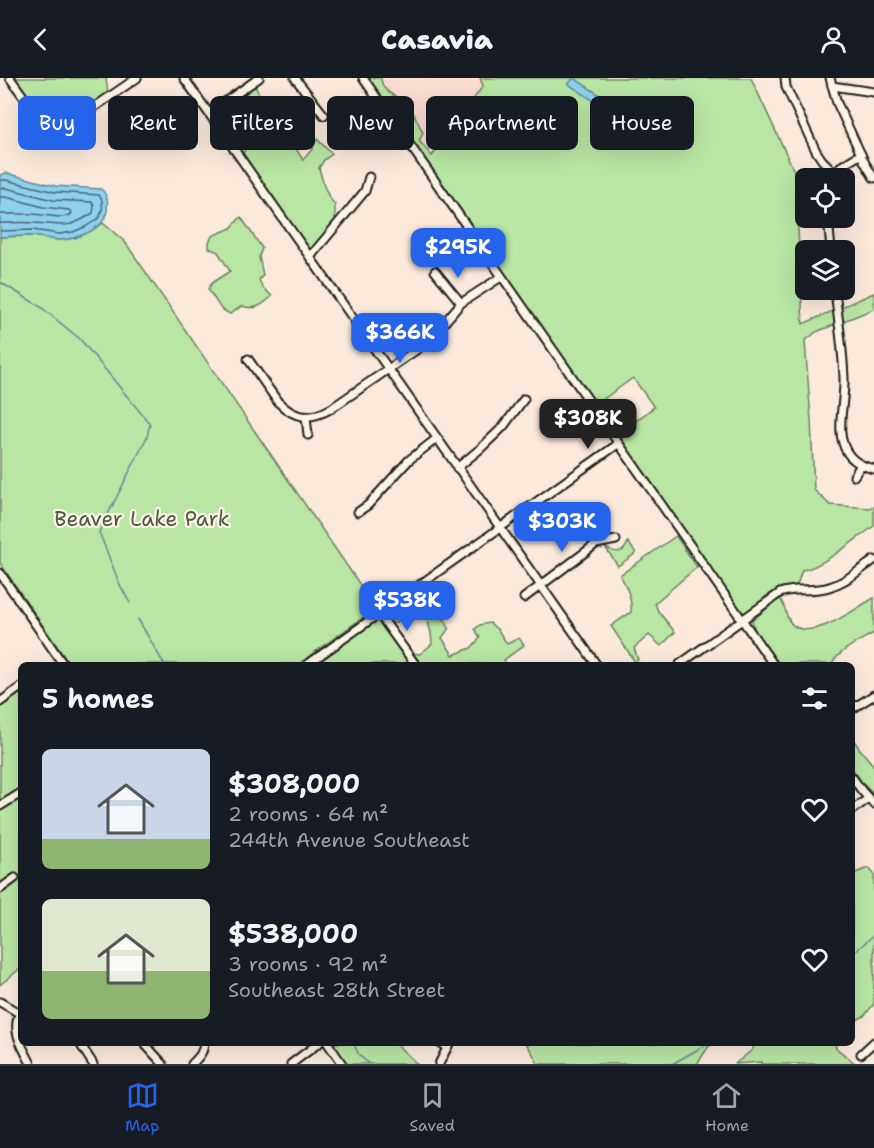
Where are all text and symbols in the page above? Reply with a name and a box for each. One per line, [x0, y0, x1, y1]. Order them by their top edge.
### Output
text: Casavia [381, 21, 493, 58]
icon: back [24, 23, 57, 56]
icon: person [817, 23, 850, 56]
chip: Buy [18, 96, 96, 150]
chip: Rent [108, 96, 198, 150]
chip: Filters [210, 96, 315, 150]
chip: New [327, 96, 414, 150]
chip: Apartment [426, 96, 578, 150]
chip: House [590, 96, 694, 150]
map controls [795, 168, 855, 300]
button: locate [795, 168, 855, 228]
pin: $295K [416, 228, 500, 279]
text: $295K [425, 234, 491, 260]
button: layers [795, 240, 855, 300]
pin: $366K [358, 313, 442, 364]
text: $366K [365, 319, 435, 345]
pin: $308K [546, 399, 630, 450]
text: $308K [553, 405, 623, 431]
pin: $303K [520, 502, 604, 553]
park label: Beaver Lake Park [54, 505, 230, 533]
text: $303K [528, 508, 596, 534]
pin: $538K [365, 581, 449, 632]
text: $538K [373, 587, 441, 613]
text: 5 homes [42, 681, 154, 716]
icon: filters [798, 682, 831, 715]
text: $308,000 [228, 766, 360, 801]
icon: home [90, 773, 162, 845]
icon: heart [798, 793, 831, 826]
text: 2 rooms · 64 m² [228, 801, 388, 827]
text: 244th Avenue Southeast [228, 827, 470, 853]
text: $538,000 [228, 916, 358, 951]
icon: home [90, 923, 162, 995]
icon: heart [798, 943, 831, 976]
text: 3 rooms · 92 m² [228, 951, 388, 977]
text: Southeast 28th Street [228, 977, 445, 1003]
tab: Map [125, 1079, 159, 1136]
tab: Saved [409, 1079, 455, 1136]
tab: Home [705, 1079, 749, 1136]

